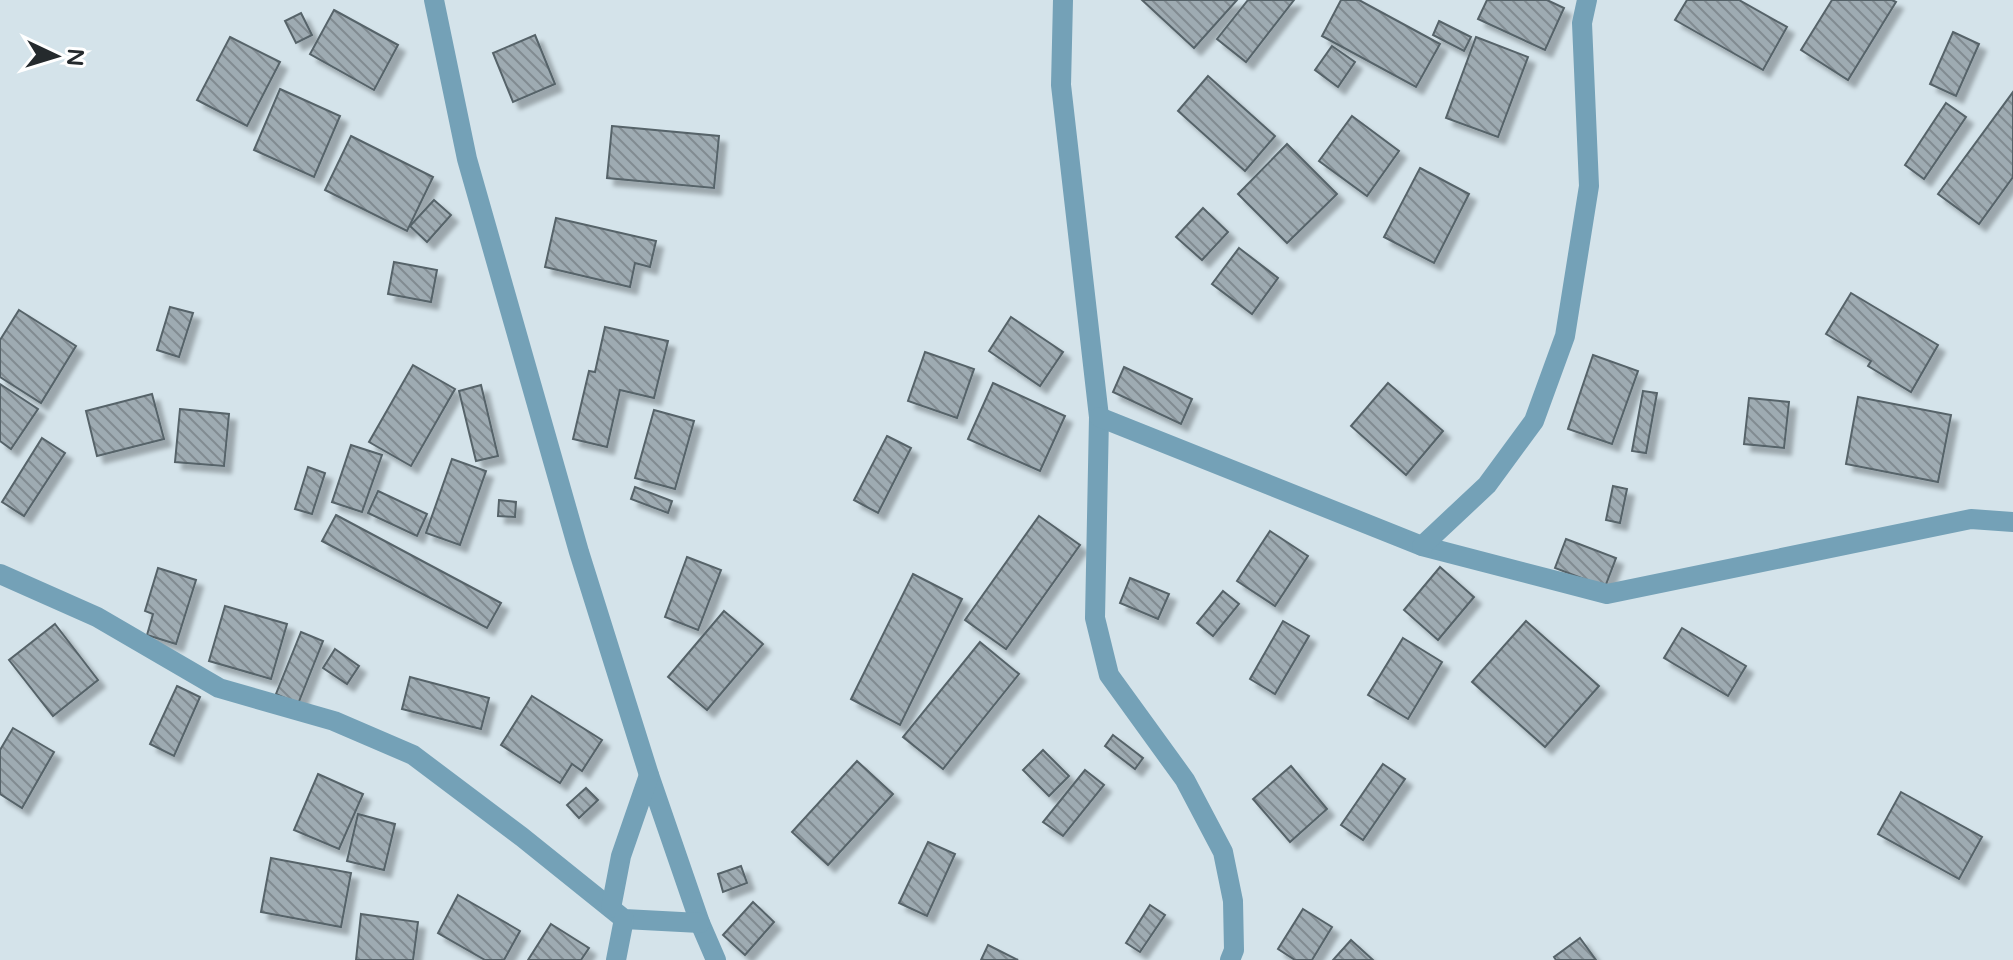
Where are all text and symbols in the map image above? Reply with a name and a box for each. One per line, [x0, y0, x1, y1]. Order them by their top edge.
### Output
north arrow [16, 16, 96, 96]
text: N [61, 48, 89, 67]

